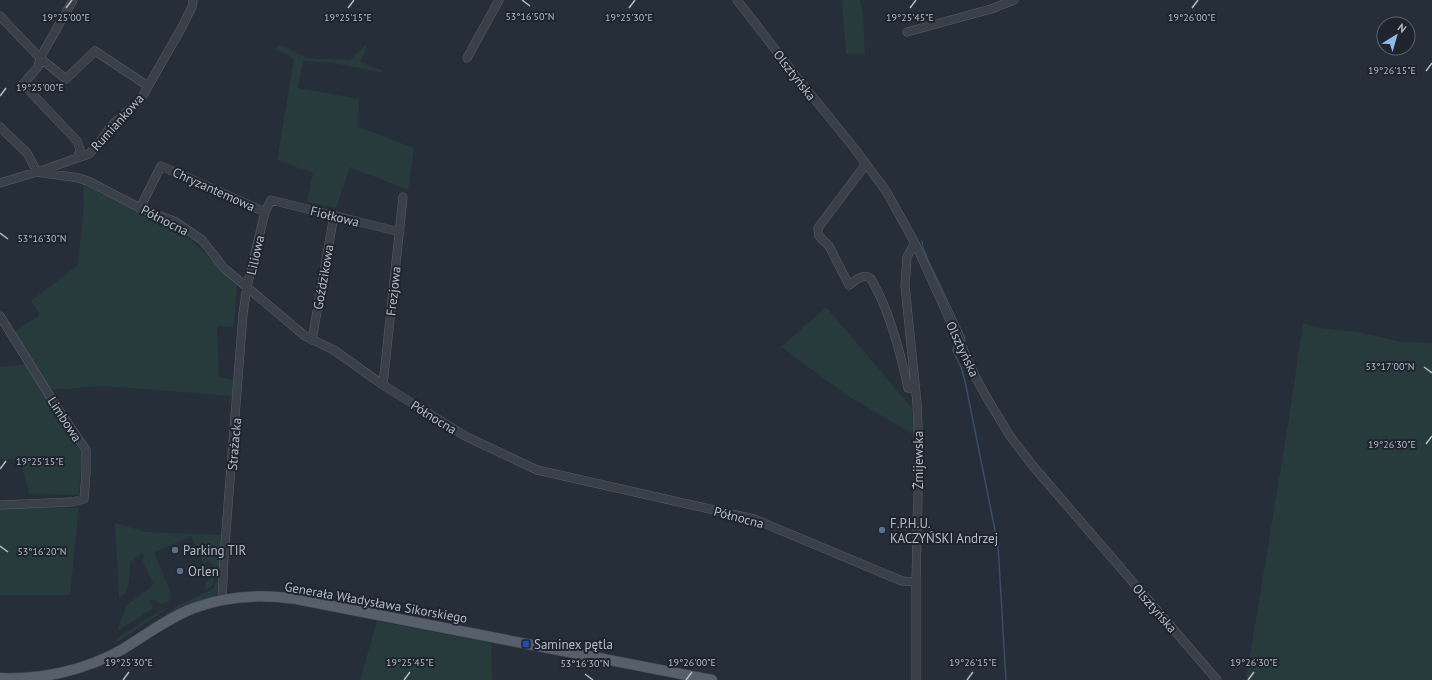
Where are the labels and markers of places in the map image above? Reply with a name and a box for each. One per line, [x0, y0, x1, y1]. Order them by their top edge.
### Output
place label: F.P.H.U. KACZYŃSKI Andrzej [890, 515, 998, 547]
marker: F.P.H.U. KACZYŃSKI Andrzej [877, 525, 887, 535]
place label: Parking TIR [183, 542, 247, 559]
marker: Parking TIR [170, 545, 180, 555]
place label: Orlen [188, 563, 219, 580]
marker: Orlen [175, 566, 185, 576]
place label: Saminex pętla [534, 636, 613, 653]
marker: Saminex pętla [521, 639, 531, 649]

